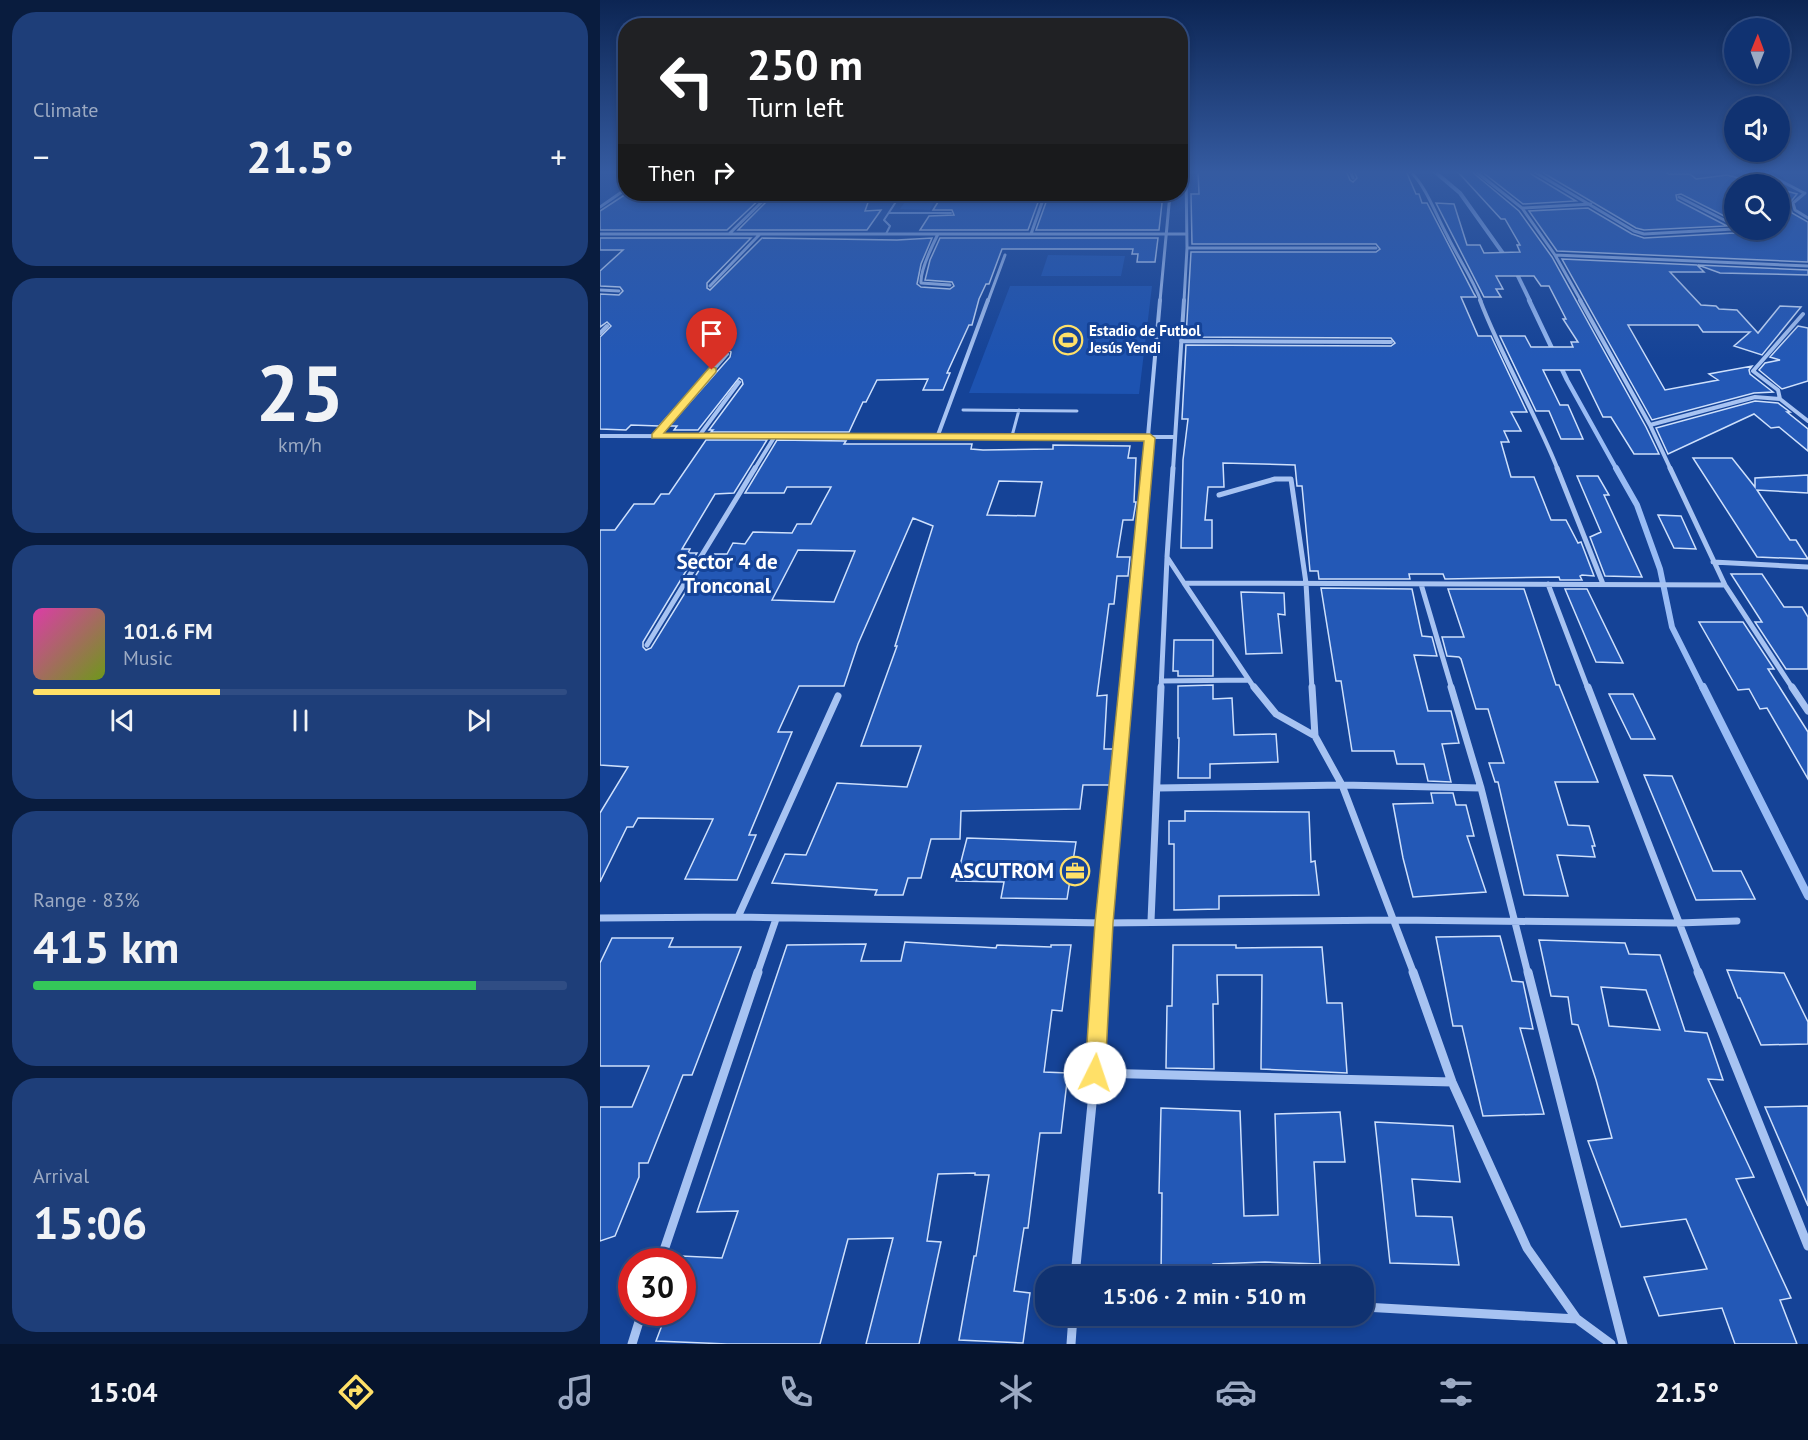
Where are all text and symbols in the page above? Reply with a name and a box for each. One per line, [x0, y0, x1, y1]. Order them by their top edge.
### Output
north arrow [1724, 18, 1790, 84]
map controls [1724, 18, 1790, 240]
text: 250 m [747, 37, 863, 92]
icon: left [648, 42, 726, 120]
text: Turn left [747, 90, 844, 124]
button: sound [1724, 96, 1790, 162]
text: Climate [33, 97, 99, 123]
text: 21.5° [246, 127, 354, 185]
text: − [33, 135, 50, 178]
text: + [550, 135, 567, 178]
icon: right [707, 156, 740, 189]
text: Then [648, 159, 695, 187]
button: search [1724, 174, 1790, 240]
pin [686, 308, 737, 370]
icon: arrive [695, 317, 728, 350]
place label: Estadio de Futbol Jesús Yendi [1088, 321, 1201, 357]
sports icon: Estadio de Futbol Jesús Yendi [1052, 324, 1084, 356]
text: 25 [256, 342, 344, 443]
text: km/h [278, 432, 322, 458]
district label: Sector 4 de Tronconal [676, 548, 778, 599]
text: 101.6 FM [123, 617, 213, 645]
text: Music [123, 645, 172, 671]
icon: previous [106, 704, 139, 737]
icon: pause [284, 704, 317, 737]
icon: next [462, 704, 495, 737]
office icon: ASCUTROM [1059, 855, 1091, 887]
place label: ASCUTROM [951, 857, 1054, 884]
text: Range · 83% [33, 887, 140, 913]
text: 415 km [33, 917, 179, 975]
position arrow [1063, 1041, 1127, 1105]
text: Arrival [33, 1163, 89, 1189]
text: 15:06 [33, 1193, 147, 1251]
speed limit sign: 30 [618, 1248, 696, 1326]
text: 15:06 · 2 min · 510 m [1103, 1282, 1306, 1310]
icon: directions [335, 1371, 377, 1413]
icon: music [555, 1371, 597, 1413]
icon: phone [775, 1371, 817, 1413]
icon: climate [995, 1371, 1037, 1413]
icon: car [1215, 1371, 1257, 1413]
icon: filters [1435, 1371, 1477, 1413]
text: 15:04 [89, 1375, 157, 1409]
text: 21.5° [1655, 1375, 1719, 1409]

